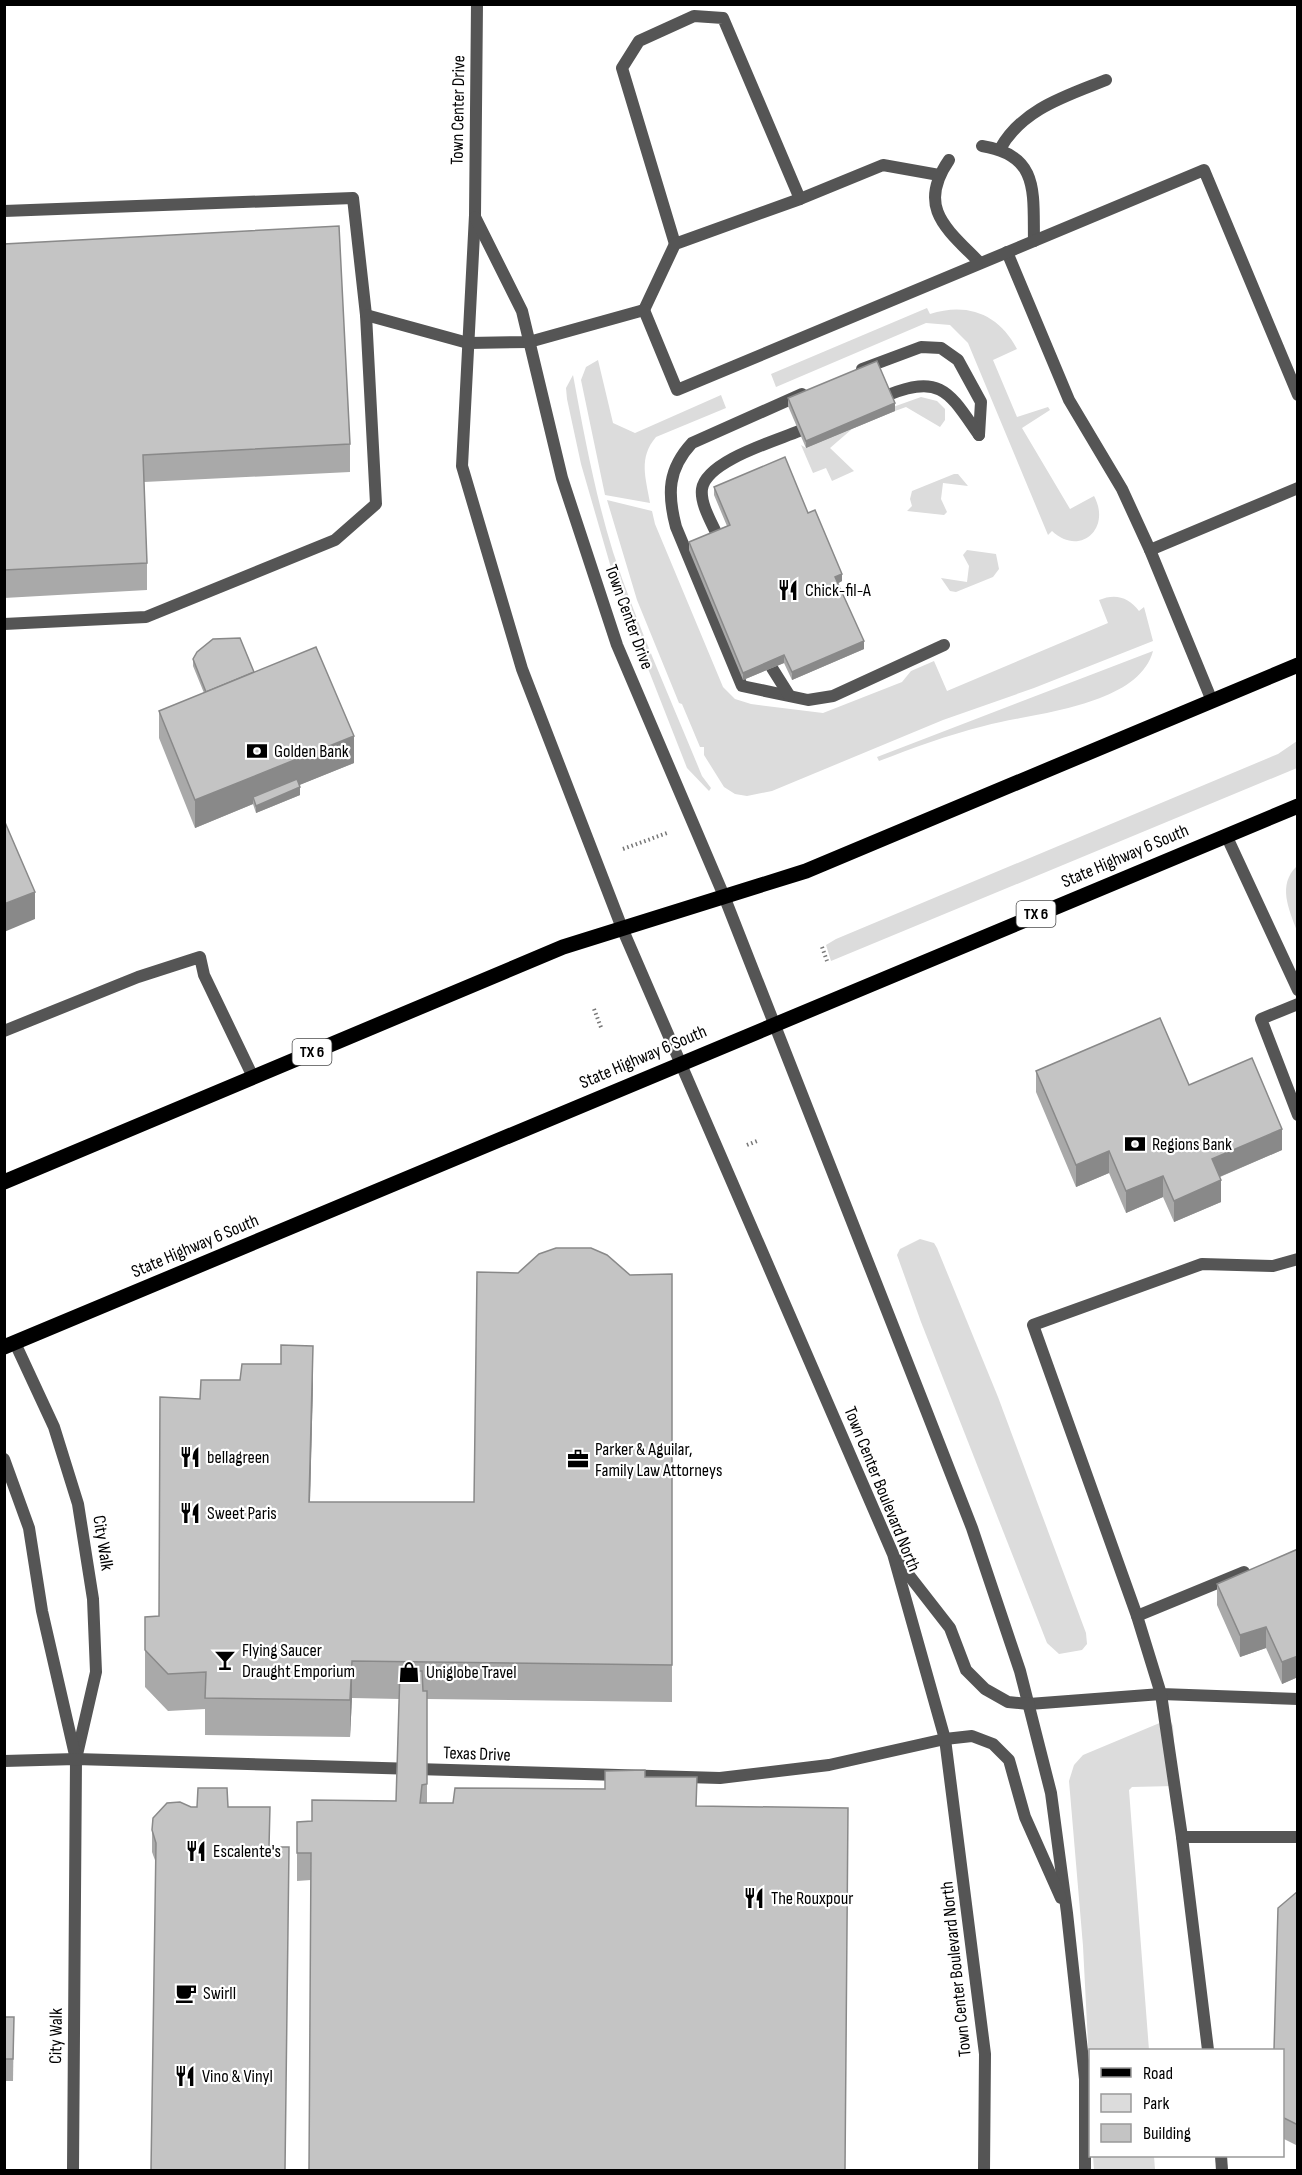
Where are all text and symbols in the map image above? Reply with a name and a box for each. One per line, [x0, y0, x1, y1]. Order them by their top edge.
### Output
street label: Town Center Drive [447, 55, 469, 165]
street label: Town Center Drive [600, 562, 658, 672]
restaurant icon: Chick-fil-A [776, 578, 800, 602]
place label: Chick-fil-A [805, 580, 871, 601]
bank icon: Golden Bank [245, 739, 269, 763]
place label: Golden Bank [274, 741, 349, 762]
street label: State Highway 6 South [1058, 820, 1192, 892]
road number: TX 6 [1016, 901, 1056, 927]
street label: State Highway 6 South [576, 1021, 710, 1093]
road number: TX 6 [292, 1039, 332, 1065]
bank icon: Regions Bank [1123, 1132, 1147, 1156]
place label: Regions Bank [1152, 1134, 1232, 1155]
street label: State Highway 6 South [128, 1210, 262, 1282]
street label: Town Center Boulevard North [839, 1403, 925, 1575]
place label: Parker & Aguilar, Family Law Attorneys [595, 1439, 722, 1481]
restaurant icon: bellagreen [178, 1445, 202, 1469]
place label: bellagreen [207, 1447, 270, 1468]
office icon: Parker & Aguilar, Family Law Attorneys [566, 1447, 590, 1471]
restaurant icon: Sweet Paris [178, 1501, 202, 1525]
place label: Sweet Paris [207, 1503, 277, 1524]
street label: City Walk [88, 1514, 118, 1572]
place label: Flying Saucer Draught Emporium [242, 1640, 355, 1682]
bar icon: Flying Saucer Draught Emporium [213, 1648, 237, 1672]
shop icon: Uniglobe Travel [397, 1660, 421, 1684]
place label: Uniglobe Travel [426, 1662, 517, 1683]
street label: Texas Drive [443, 1742, 511, 1766]
restaurant icon: Escalente's [184, 1839, 208, 1863]
place label: Escalente's [213, 1841, 281, 1862]
street label: Town Center Boulevard North [936, 1880, 976, 2058]
restaurant icon: The Rouxpour [742, 1886, 766, 1910]
place label: The Rouxpour [771, 1888, 853, 1909]
cafe icon: Swirll [174, 1981, 198, 2005]
place label: Swirll [203, 1983, 236, 2004]
street label: City Walk [45, 2008, 67, 2064]
legend [1089, 2049, 1284, 2157]
text: Road [1143, 2063, 1173, 2084]
restaurant icon: Vino & Vinyl [173, 2064, 197, 2088]
place label: Vino & Vinyl [202, 2066, 273, 2087]
text: Park [1143, 2093, 1169, 2114]
text: Building [1143, 2123, 1191, 2144]

